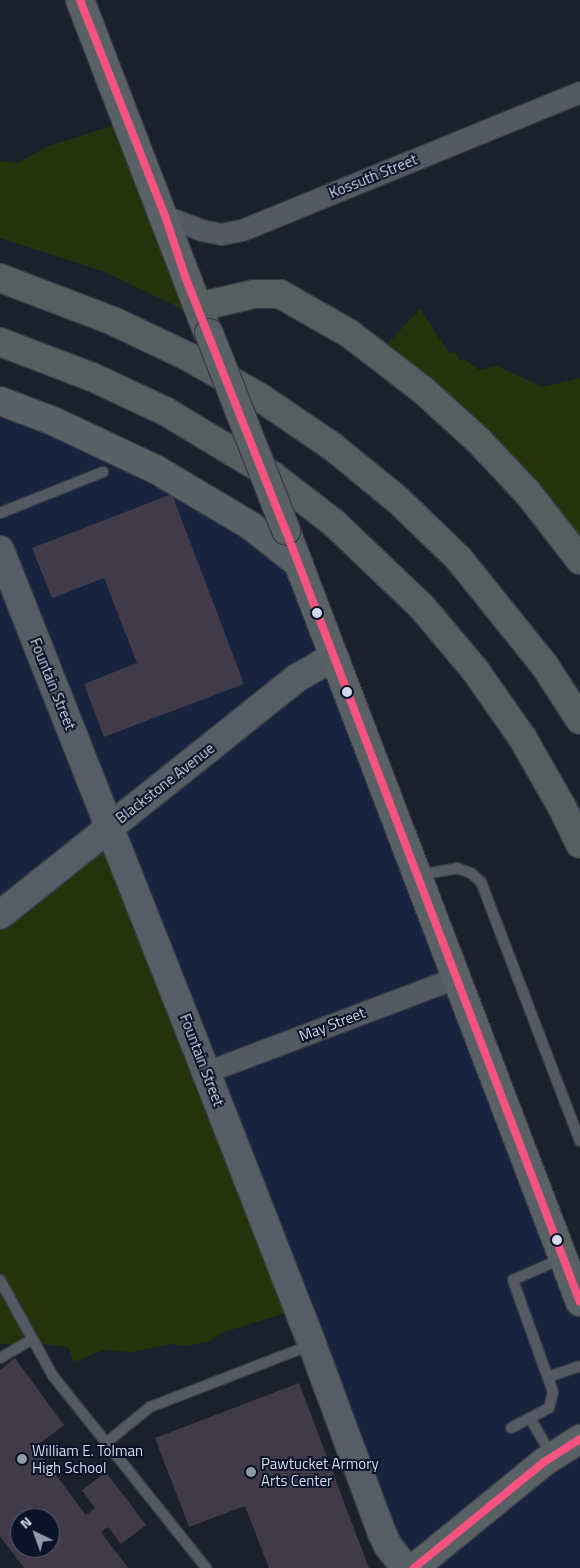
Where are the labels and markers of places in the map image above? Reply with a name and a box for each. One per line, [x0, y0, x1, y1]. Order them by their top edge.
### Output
unlabelled marker [312, 608, 322, 618]
unlabelled marker [342, 687, 352, 697]
unlabelled marker [552, 1235, 562, 1245]
place label: William E. Tolman High School [32, 1441, 143, 1476]
marker: William E. Tolman High School [16, 1453, 28, 1465]
place label: Pawtucket Armory Arts Center [261, 1454, 379, 1489]
marker: Pawtucket Armory Arts Center [245, 1466, 257, 1478]

